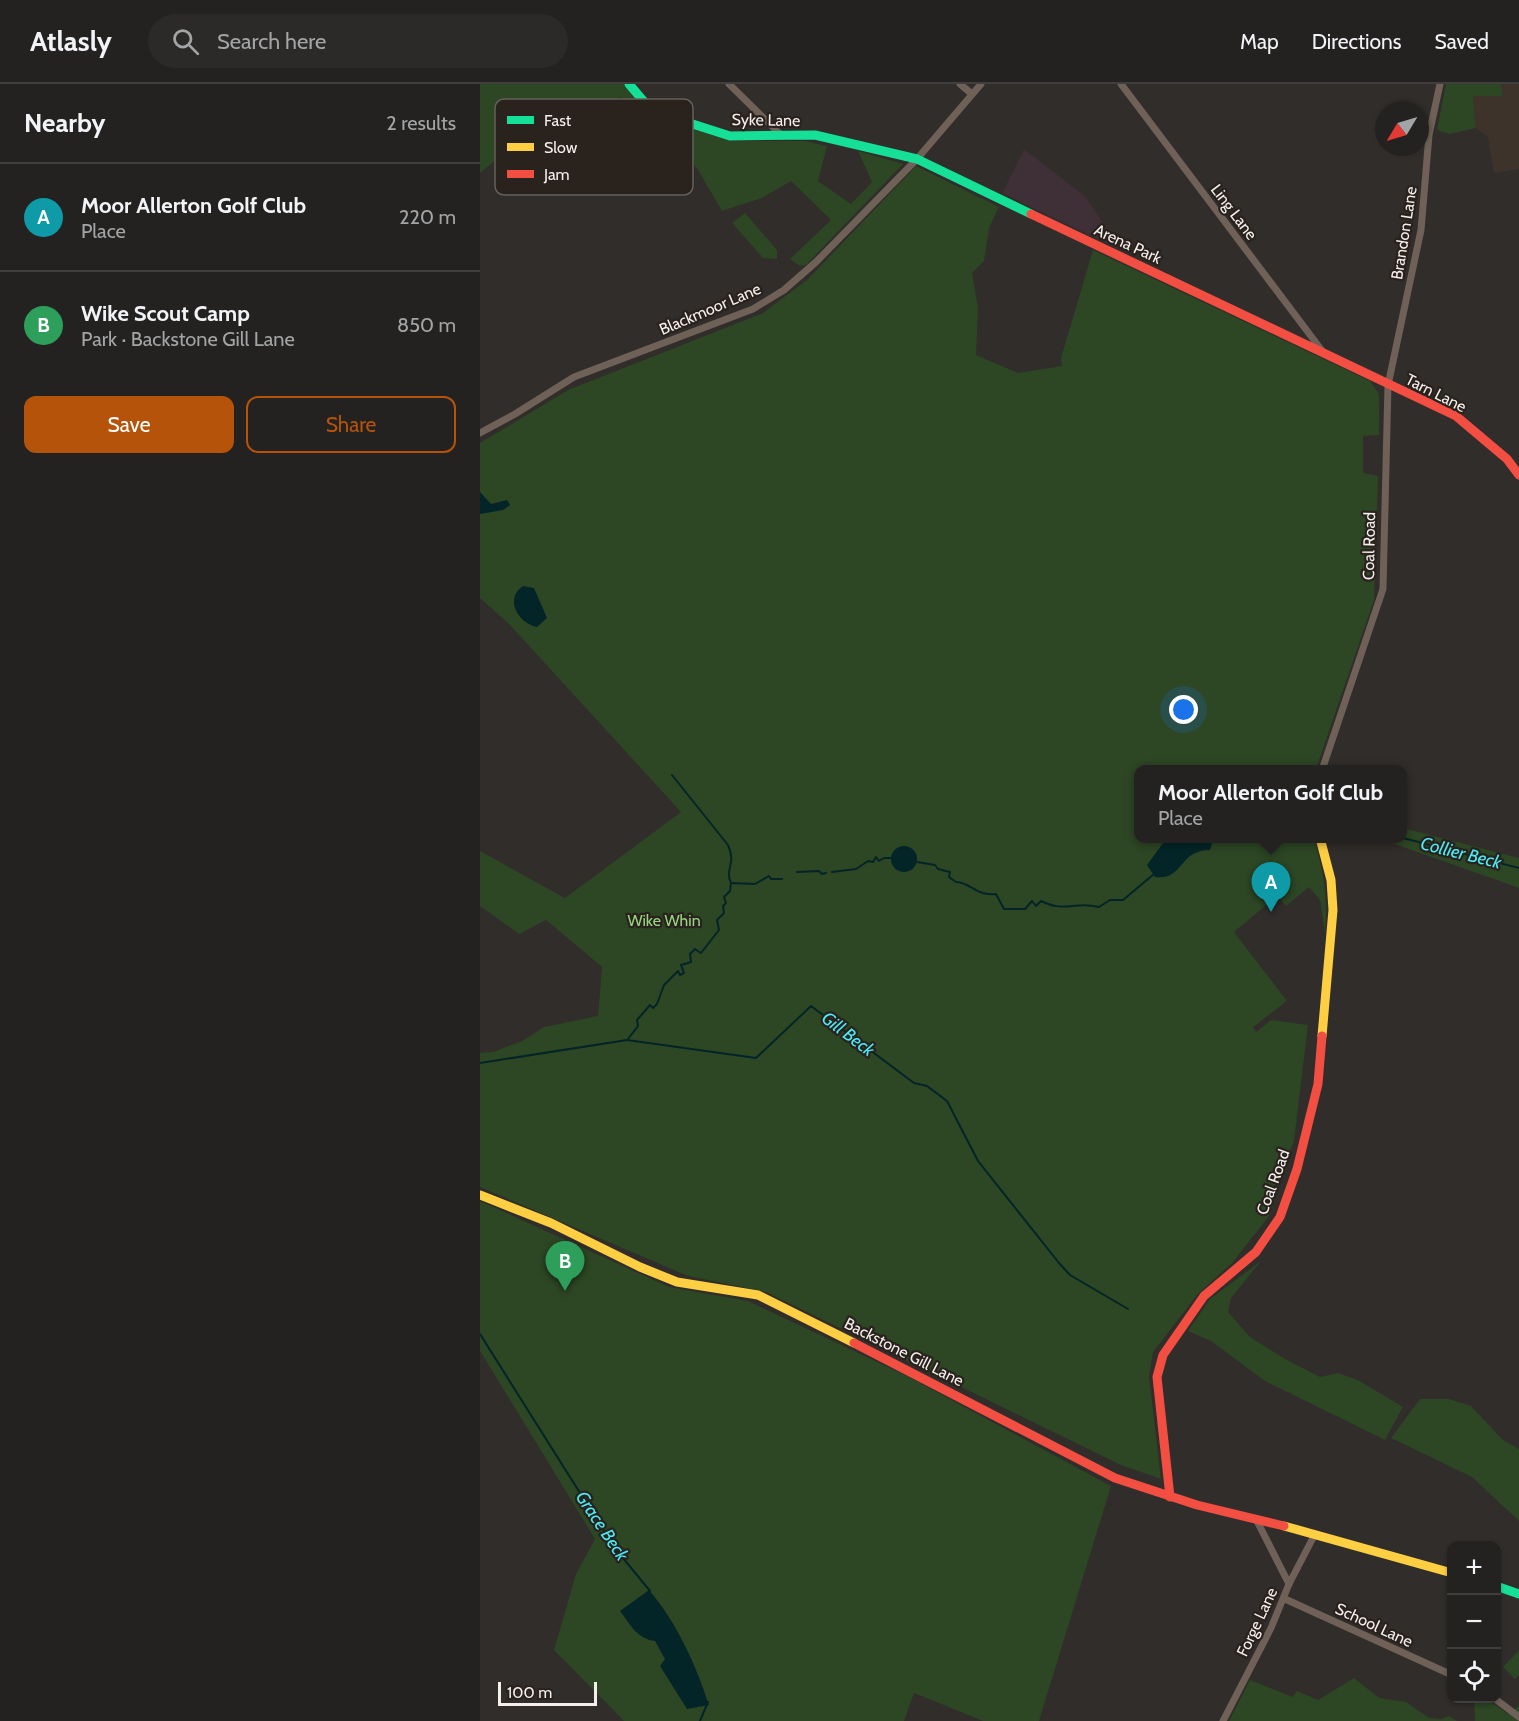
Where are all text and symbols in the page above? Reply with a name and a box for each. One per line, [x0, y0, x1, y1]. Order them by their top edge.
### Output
search box [148, 14, 568, 68]
text: Atlasly [30, 24, 112, 58]
icon: search [169, 25, 202, 58]
text: Search here [217, 28, 326, 55]
text: Map [1240, 29, 1279, 54]
text: Directions [1312, 29, 1401, 54]
text: Saved [1434, 29, 1489, 54]
legend [495, 99, 693, 195]
north arrow [1375, 102, 1429, 156]
text: Nearby [24, 107, 105, 139]
street label: Syke Lane [732, 110, 800, 130]
text: 2 results [386, 111, 456, 135]
text: Fast [544, 111, 572, 130]
text: Slow [544, 138, 578, 157]
text: Jam [543, 165, 570, 184]
street label: Ling Lane [1207, 180, 1261, 244]
street label: Brandon Lane [1387, 185, 1421, 281]
text: Moor Allerton Golf Club [81, 192, 306, 219]
text: A [37, 205, 50, 229]
text: 220 m [399, 205, 456, 229]
text: Place [81, 219, 126, 243]
street label: Arena Park [1091, 220, 1165, 268]
street label: Blackmoor Lane [656, 279, 764, 339]
text: Wike Scout Camp [81, 300, 250, 327]
text: B [37, 313, 50, 337]
text: 850 m [397, 313, 456, 337]
text: Park · Backstone Gill Lane [81, 327, 295, 351]
street label: Tarn Lane [1402, 370, 1470, 416]
button: Save [24, 396, 234, 453]
button: Share [246, 396, 456, 453]
street label: Coal Road [1359, 512, 1379, 580]
your location [1169, 695, 1198, 724]
popup [1134, 765, 1407, 843]
text: Moor Allerton Golf Club [1158, 779, 1383, 806]
text: Place [1158, 806, 1203, 830]
water label: Collier Beck [1418, 832, 1505, 874]
pin: A [1252, 862, 1290, 912]
park label: Wike Whin [627, 911, 701, 930]
water label: Gill Beck [817, 1007, 880, 1062]
street label: Coal Road [1252, 1147, 1294, 1217]
pin: B [546, 1242, 584, 1291]
street label: Backstone Gill Lane [841, 1314, 967, 1390]
water label: Grace Beck [571, 1487, 634, 1566]
map controls [1447, 1541, 1501, 1703]
button: + [1447, 1541, 1501, 1595]
street label: Forge Lane [1233, 1584, 1281, 1660]
button: − [1447, 1595, 1501, 1649]
street label: School Lane [1332, 1599, 1416, 1651]
button: locate [1447, 1649, 1501, 1703]
scale bar [498, 1679, 597, 1706]
text: 100 m [507, 1683, 552, 1702]

